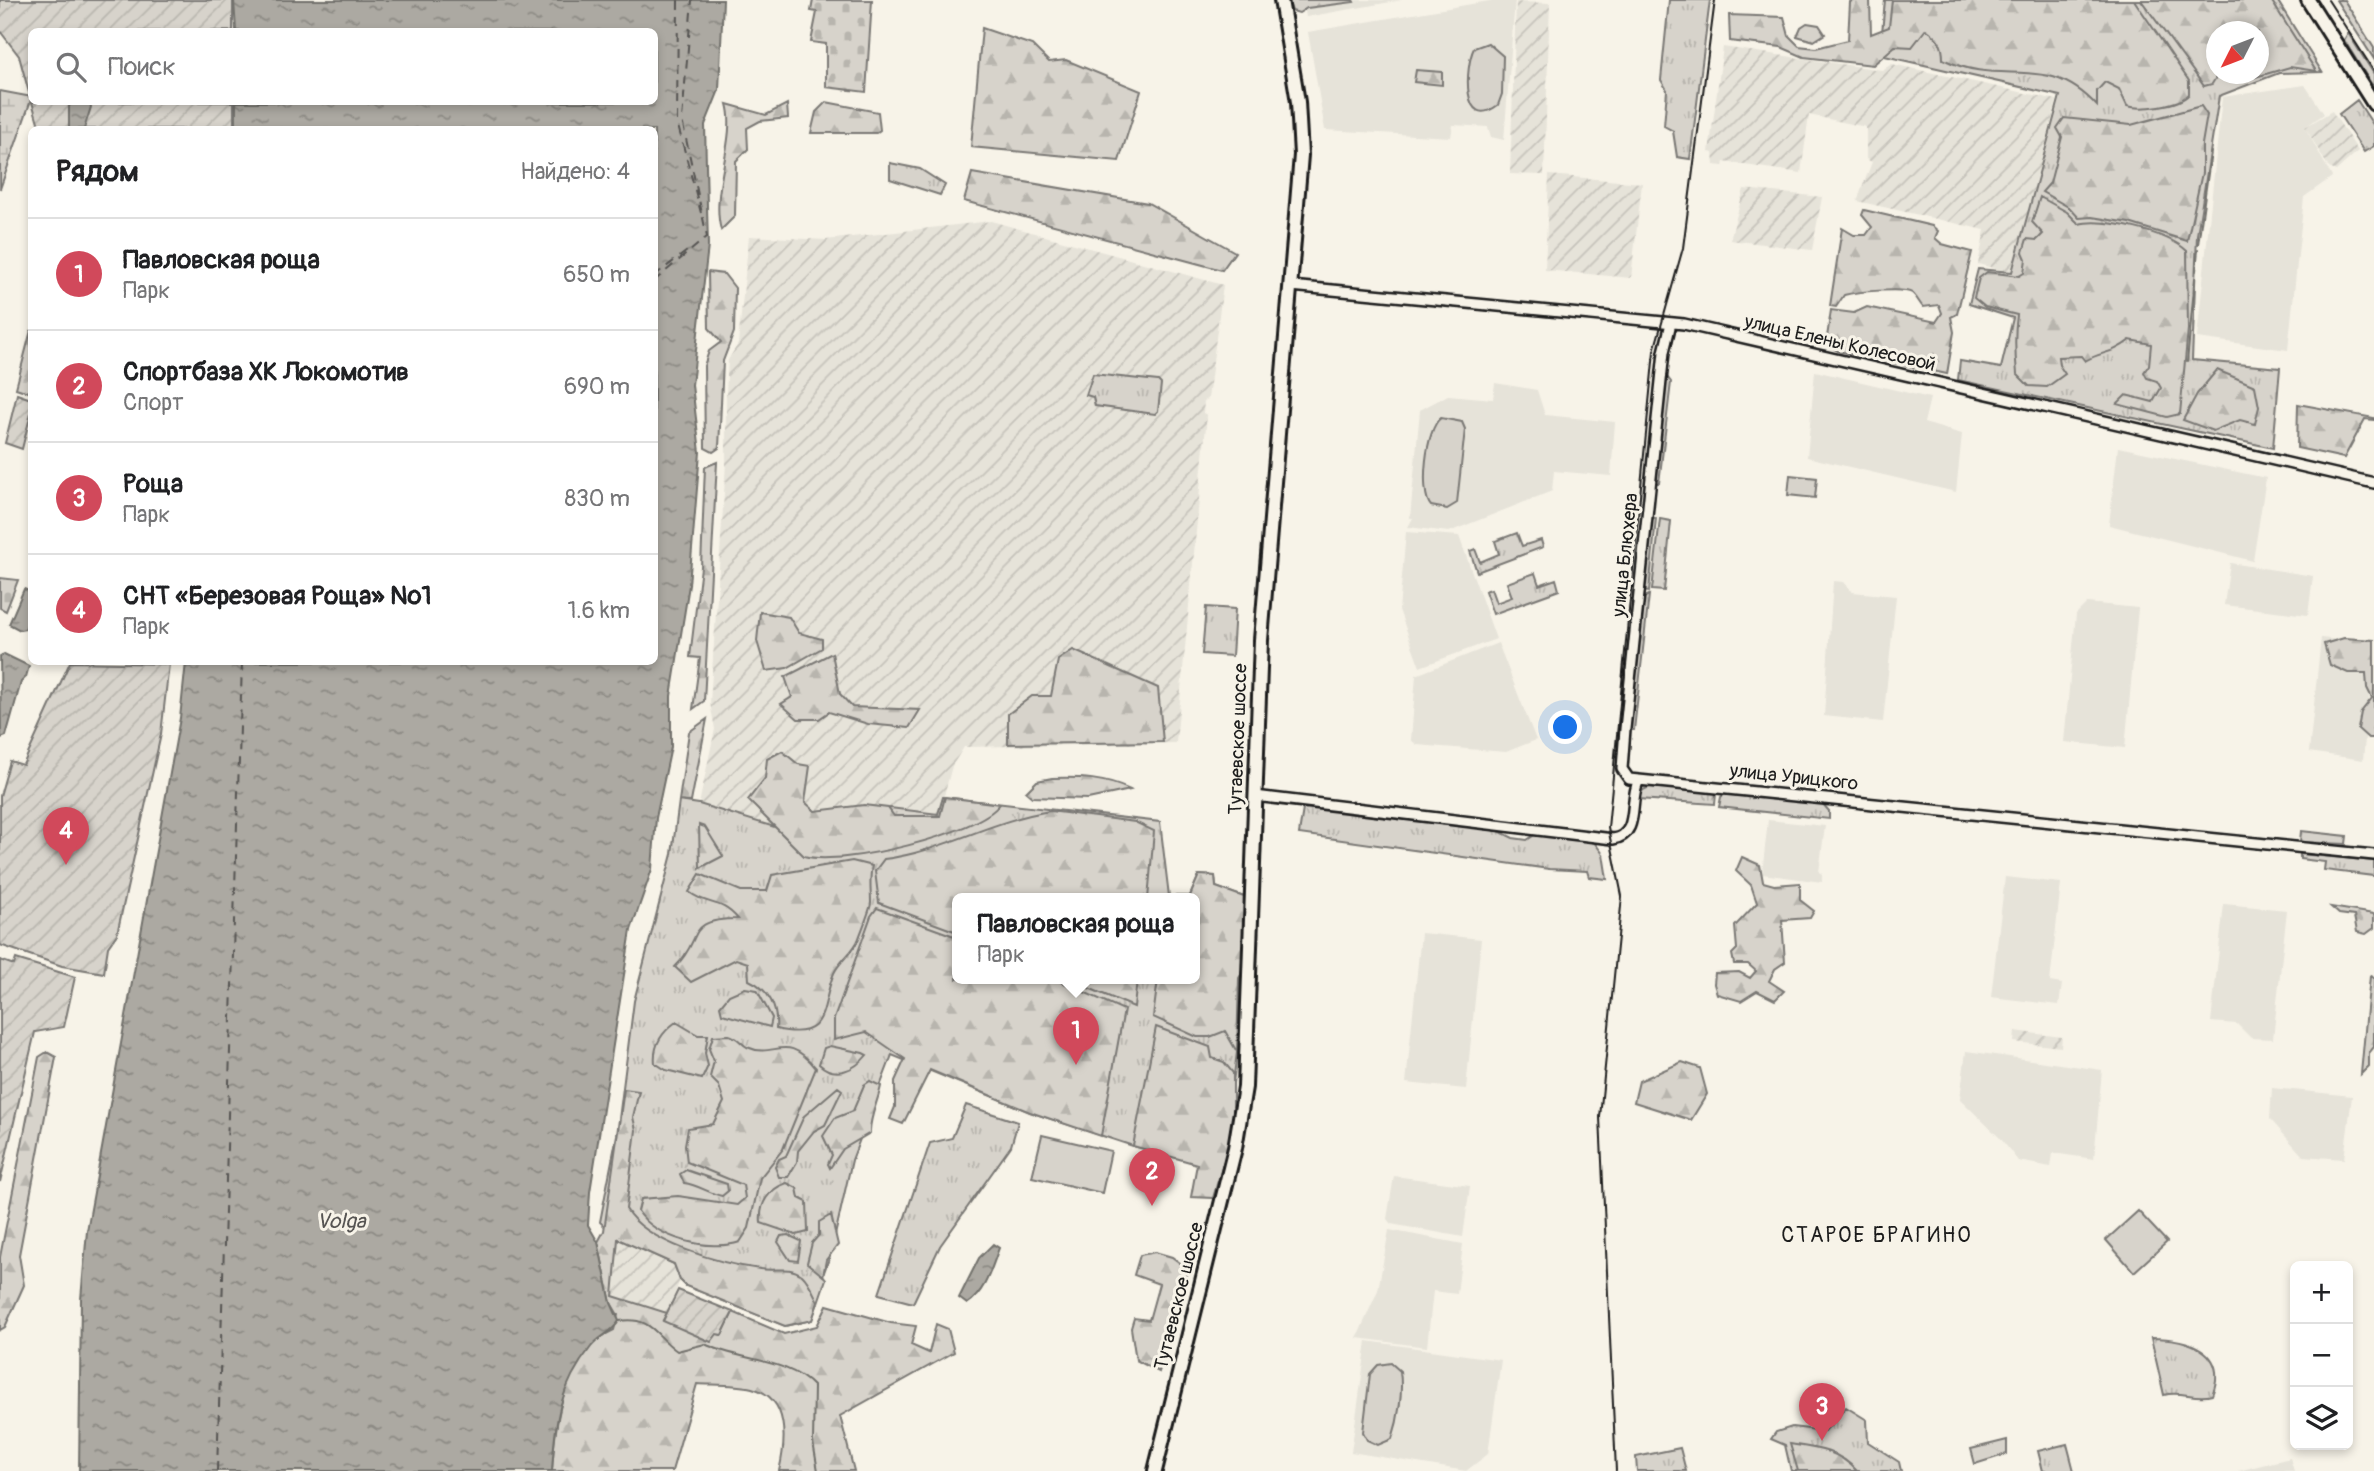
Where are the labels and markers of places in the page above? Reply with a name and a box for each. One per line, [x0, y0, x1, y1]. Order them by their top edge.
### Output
pin: 4 [43, 807, 89, 865]
pin: 1 [1053, 1007, 1099, 1065]
pin: 2 [1129, 1148, 1175, 1206]
pin: 3 [1799, 1383, 1845, 1441]

